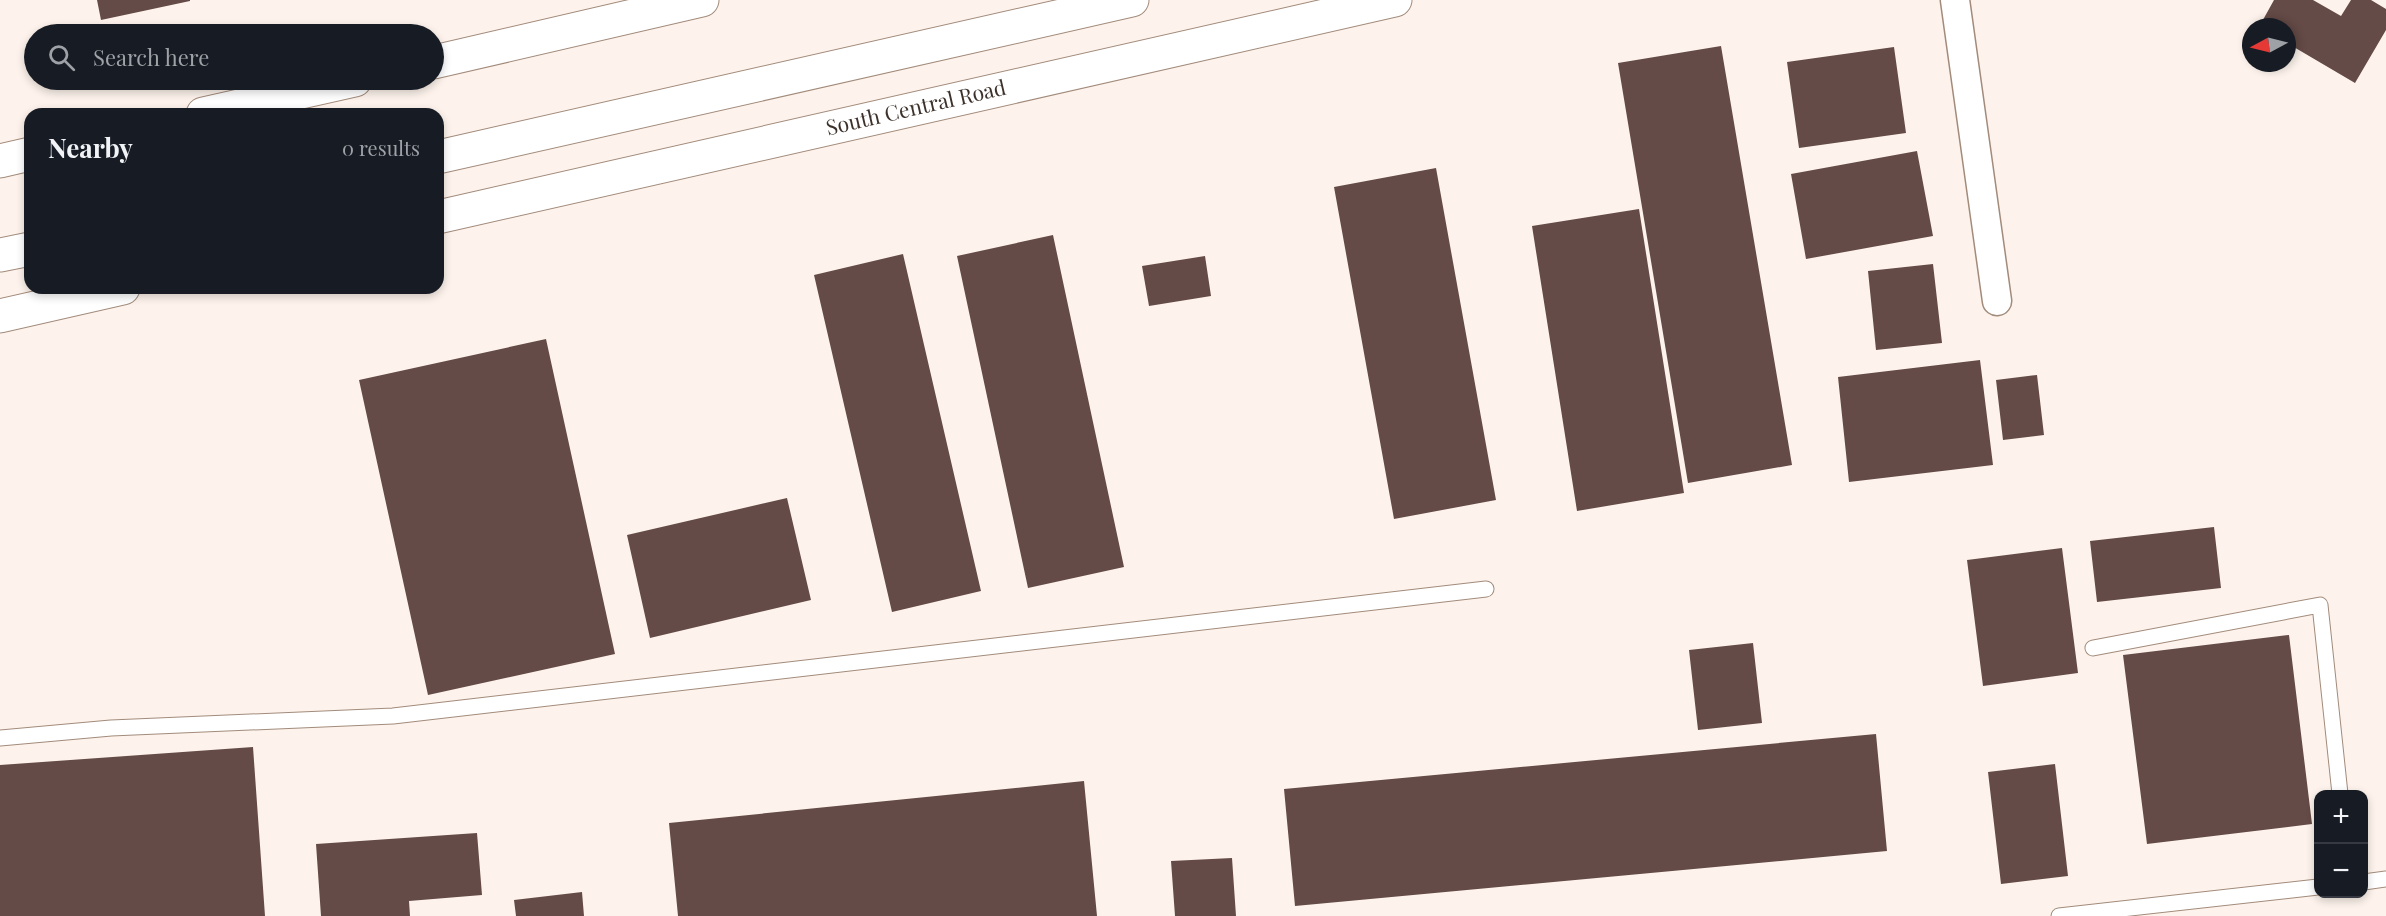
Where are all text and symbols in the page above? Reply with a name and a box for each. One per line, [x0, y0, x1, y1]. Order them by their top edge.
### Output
north arrow [2242, 18, 2296, 72]
search box [24, 24, 444, 90]
icon: search [45, 41, 78, 74]
text: Search here [93, 42, 209, 72]
street label: South Central Road [823, 72, 1008, 140]
text: Nearby [48, 130, 133, 165]
text: 0 results [342, 134, 420, 161]
map controls [2314, 790, 2368, 898]
button: + [2314, 790, 2368, 844]
button: − [2314, 844, 2368, 898]

